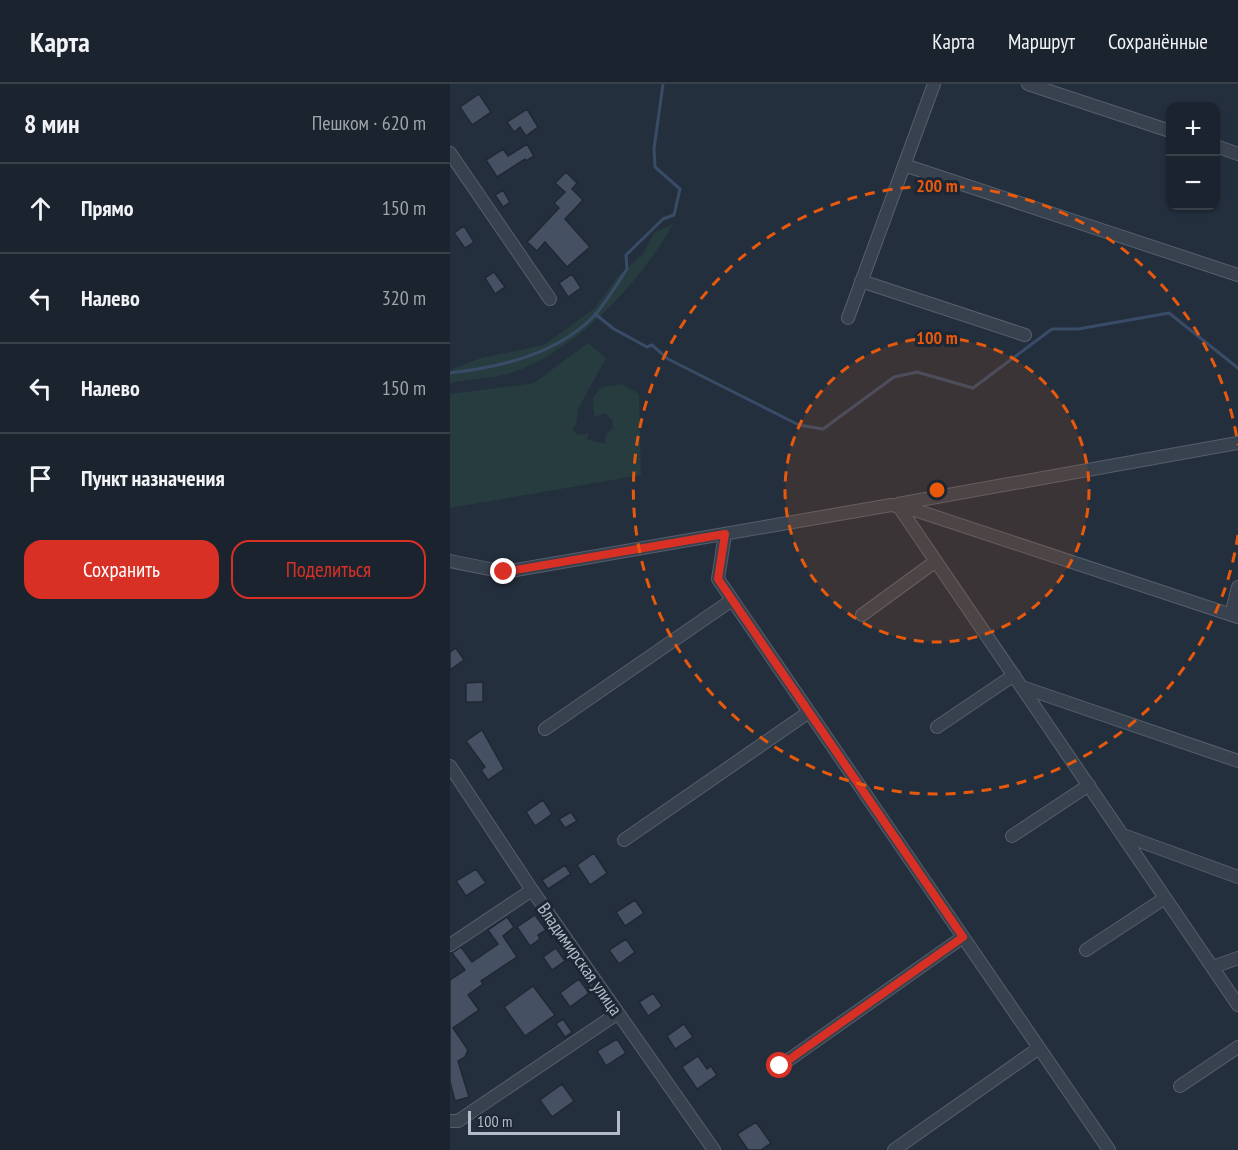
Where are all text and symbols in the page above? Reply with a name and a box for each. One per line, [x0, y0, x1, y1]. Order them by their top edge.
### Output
text: Карта [30, 23, 90, 60]
text: Карта [932, 28, 975, 55]
text: Маршрут [1008, 28, 1075, 55]
text: Сохранённые [1108, 28, 1208, 55]
map controls [1166, 102, 1220, 210]
button: + [1166, 102, 1220, 156]
text: 8 мин [24, 107, 79, 140]
text: Пешком · 620 m [312, 110, 426, 136]
button: − [1166, 156, 1220, 210]
text: 200 m [916, 174, 958, 197]
icon: ahead [24, 192, 57, 225]
text: Прямо [81, 194, 134, 222]
text: 150 m [382, 195, 426, 221]
icon: left [24, 282, 57, 315]
text: Налево [81, 284, 140, 312]
text: 320 m [382, 285, 426, 311]
text: 100 m [916, 326, 958, 349]
icon: left [24, 372, 57, 405]
text: Налево [81, 374, 140, 402]
text: 150 m [382, 375, 426, 401]
icon: arrive [24, 462, 57, 495]
text: Пункт назначения [81, 464, 225, 492]
centre of rings [927, 480, 947, 500]
button: Сохранить [24, 540, 219, 599]
button: Поделиться [231, 540, 426, 599]
route end [490, 558, 516, 584]
street label: Владимирская улица [533, 898, 627, 1020]
route start [766, 1052, 792, 1078]
scale bar [468, 1108, 620, 1136]
text: 100 m [477, 1111, 512, 1131]

